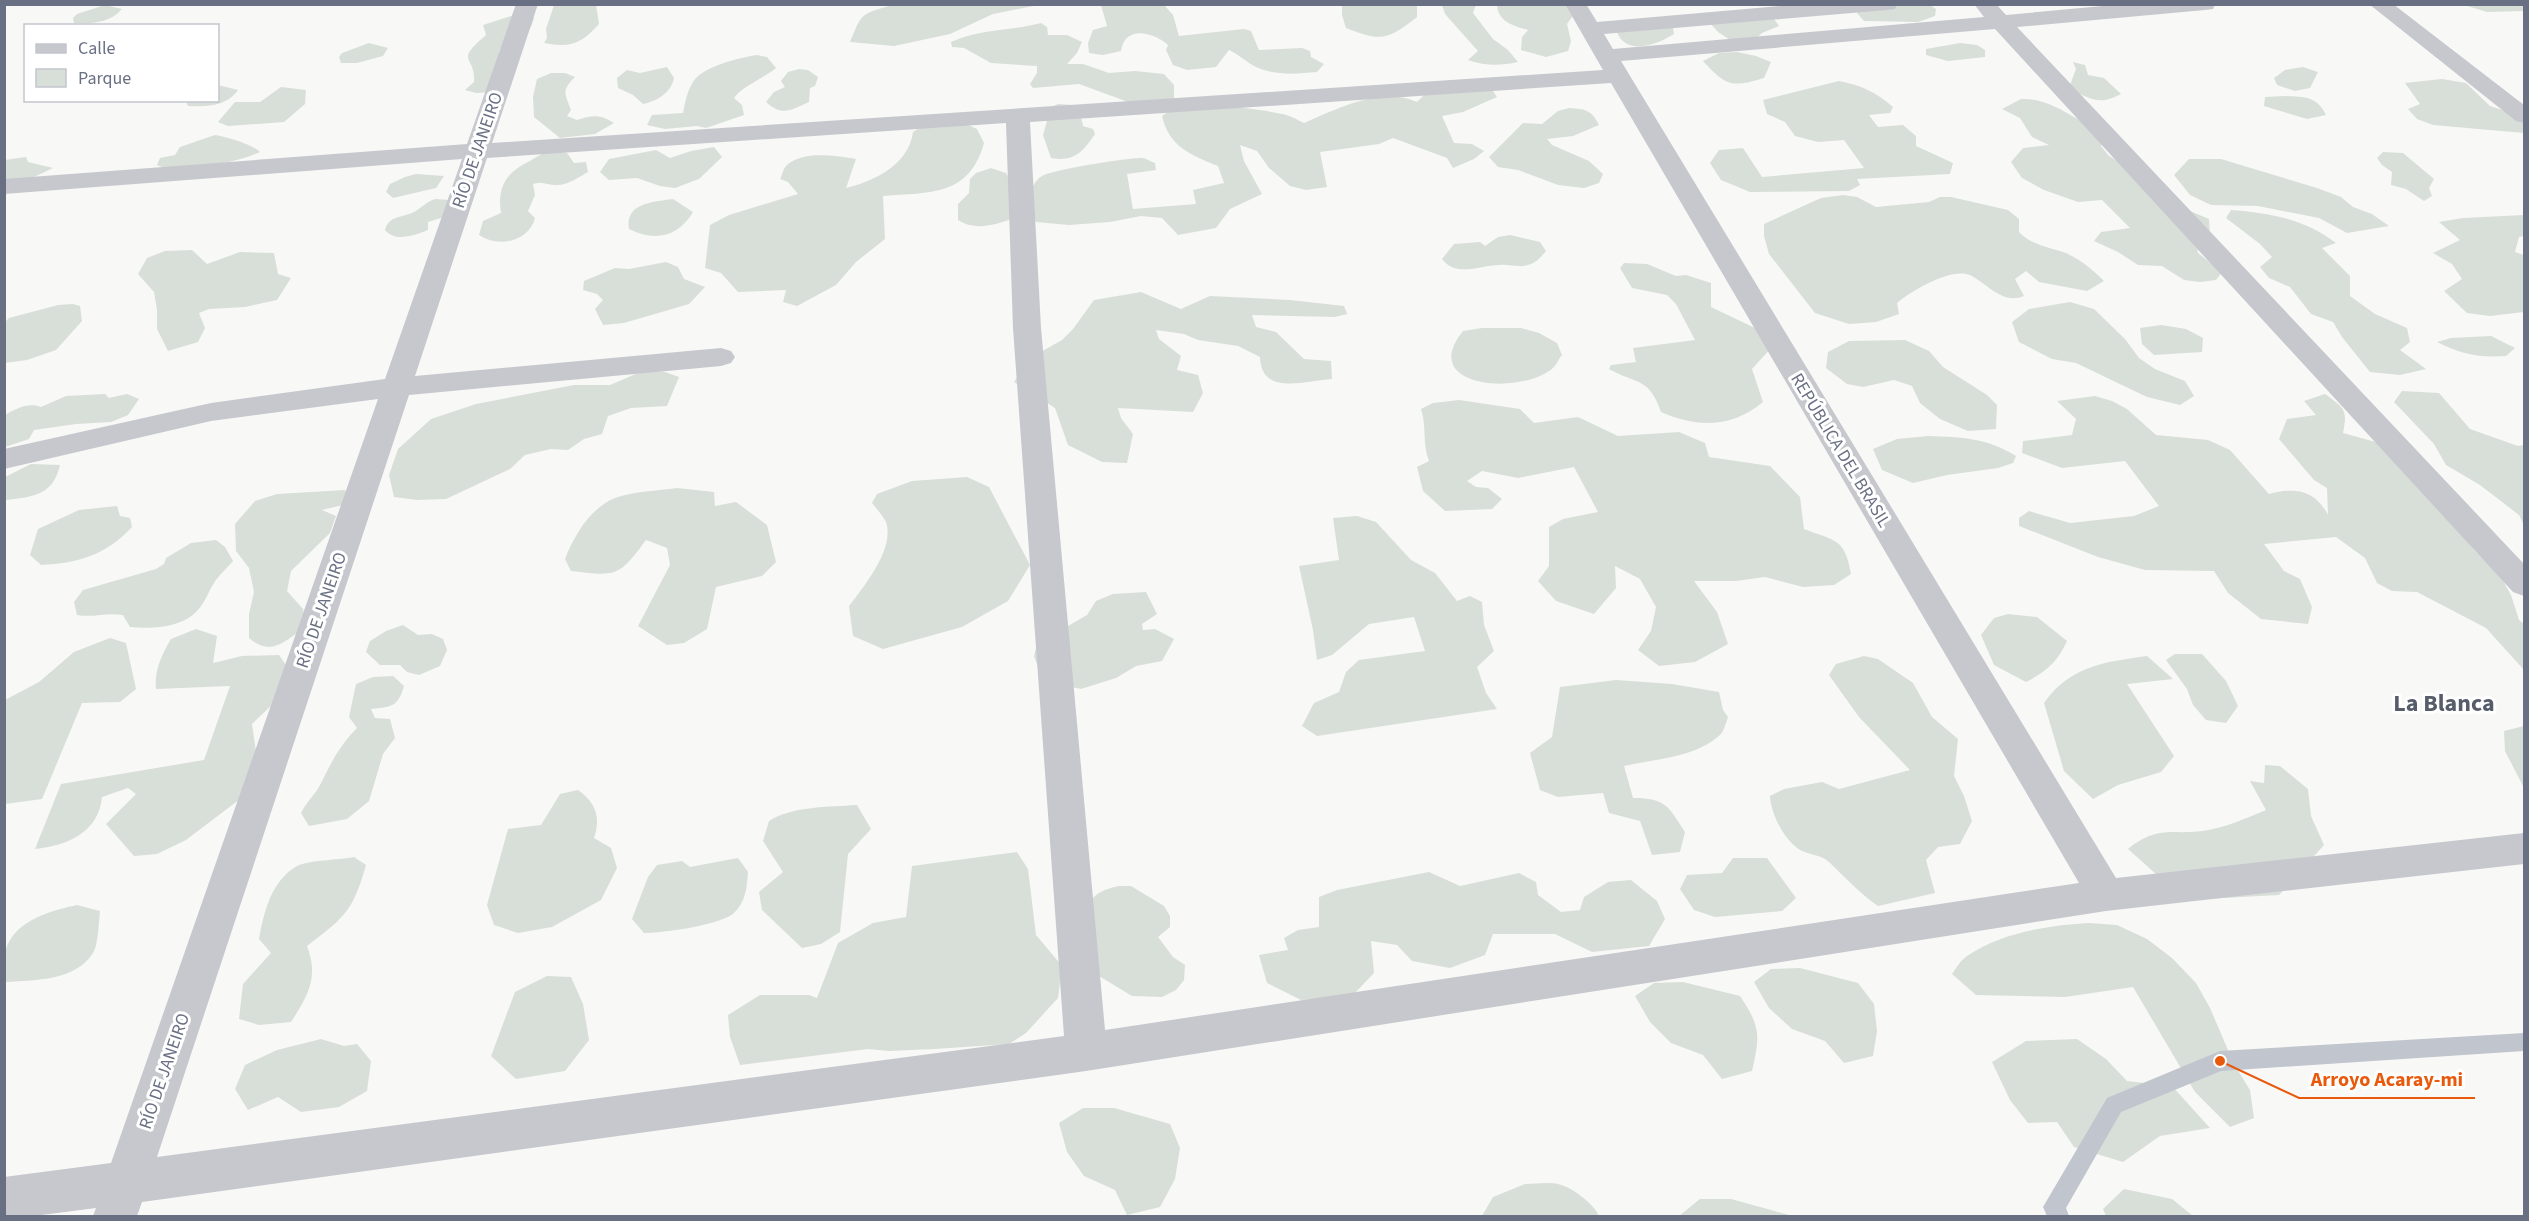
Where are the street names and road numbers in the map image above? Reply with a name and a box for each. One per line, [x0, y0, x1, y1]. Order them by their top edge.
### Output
street label: RÍO DE JANEIRO [446, 89, 509, 212]
street label: REPÚBLICA DEL BRASIL [1785, 368, 1897, 532]
street label: RÍO DE JANEIRO [290, 549, 353, 672]
street label: RÍO DE JANEIRO [133, 1010, 196, 1133]

